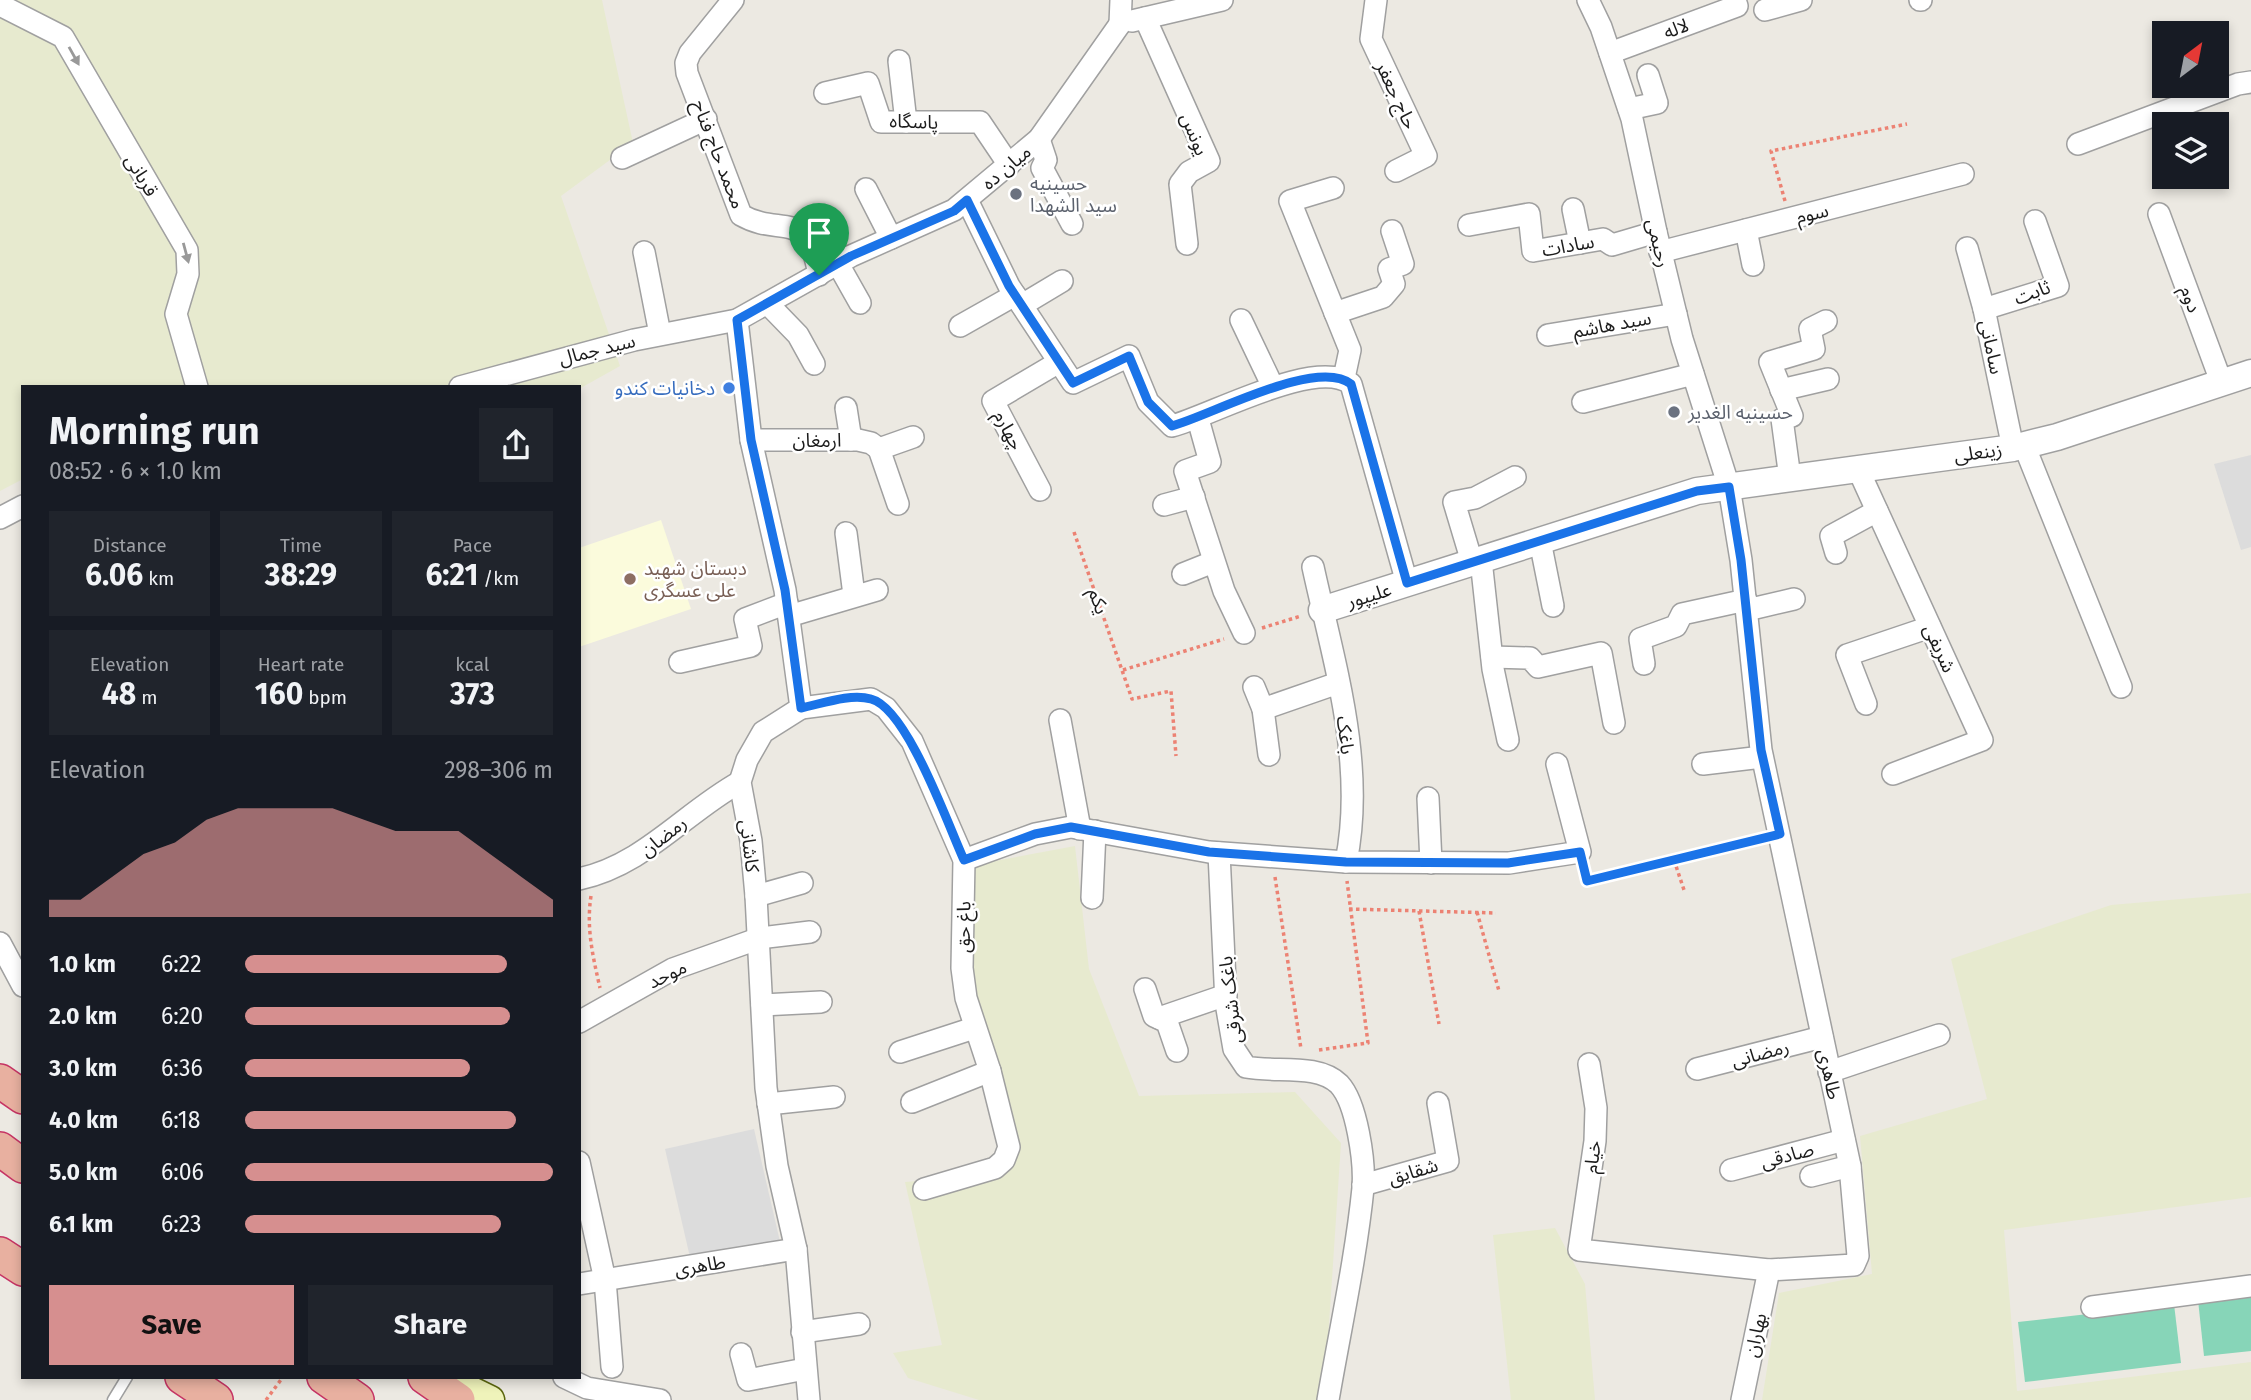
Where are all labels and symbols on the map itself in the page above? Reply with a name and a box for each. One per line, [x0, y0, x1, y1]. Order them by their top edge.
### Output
street label: لاله [1660, 13, 1692, 44]
north arrow [2152, 21, 2230, 98]
one-way arrow [68, 46, 80, 66]
street label: حاج جعفر [1369, 57, 1422, 134]
street label: محمد حاج فناح [685, 96, 750, 213]
street label: پاسگاه [889, 109, 939, 135]
street label: یونس [1176, 110, 1213, 159]
street label: میان ده [977, 140, 1036, 195]
street label: قربانی [120, 150, 163, 201]
place label: حسینیه سید الشهدا [1030, 172, 1117, 217]
marker: حسینیه سید الشهدا [1008, 186, 1024, 202]
street label: سوم [1793, 198, 1832, 232]
pin [789, 203, 849, 275]
street label: رحیمی [1642, 216, 1675, 270]
street label: سادات [1540, 230, 1596, 261]
one-way arrow [181, 243, 191, 264]
street label: ثابت [2011, 275, 2054, 310]
street label: دوم [2172, 283, 2206, 317]
street label: سید هاشم [1571, 306, 1654, 346]
street label: سامانی [1975, 318, 2008, 376]
street label: سید جمال [556, 329, 638, 370]
place label: دخانیات کندو [615, 377, 715, 400]
marker: دخانیات کندو [721, 380, 737, 396]
place label: حسینیه الغدیر [1687, 401, 1793, 424]
marker: حسینیه الغدیر [1666, 404, 1682, 420]
street label: چهارم [986, 406, 1029, 455]
street label: ارمغان [792, 429, 842, 452]
street label: زینعلی [1953, 438, 2004, 467]
place label: دبستان شهید علی عسگری [644, 557, 747, 602]
marker: دبستان شهید علی عسگری [622, 571, 638, 587]
street label: علیپور [1343, 578, 1395, 615]
street label: یکم [1081, 585, 1114, 618]
street label: شریفی [1918, 620, 1961, 676]
street label: باغک [1332, 714, 1359, 756]
street label: رمضان [635, 811, 691, 862]
street label: کاشانی [735, 818, 764, 875]
street label: باغ حق [952, 901, 977, 953]
street label: موحد [644, 955, 690, 994]
street label: باغک شرقی [1214, 955, 1247, 1045]
street label: رمضانی [1729, 1035, 1792, 1072]
street label: طاهری [1813, 1047, 1846, 1102]
street label: صادقی [1758, 1137, 1816, 1174]
street label: خیام [1579, 1139, 1609, 1175]
street label: شقایق [1386, 1153, 1441, 1190]
street label: طاهری [673, 1250, 727, 1281]
street label: بهاران [1740, 1311, 1771, 1359]

